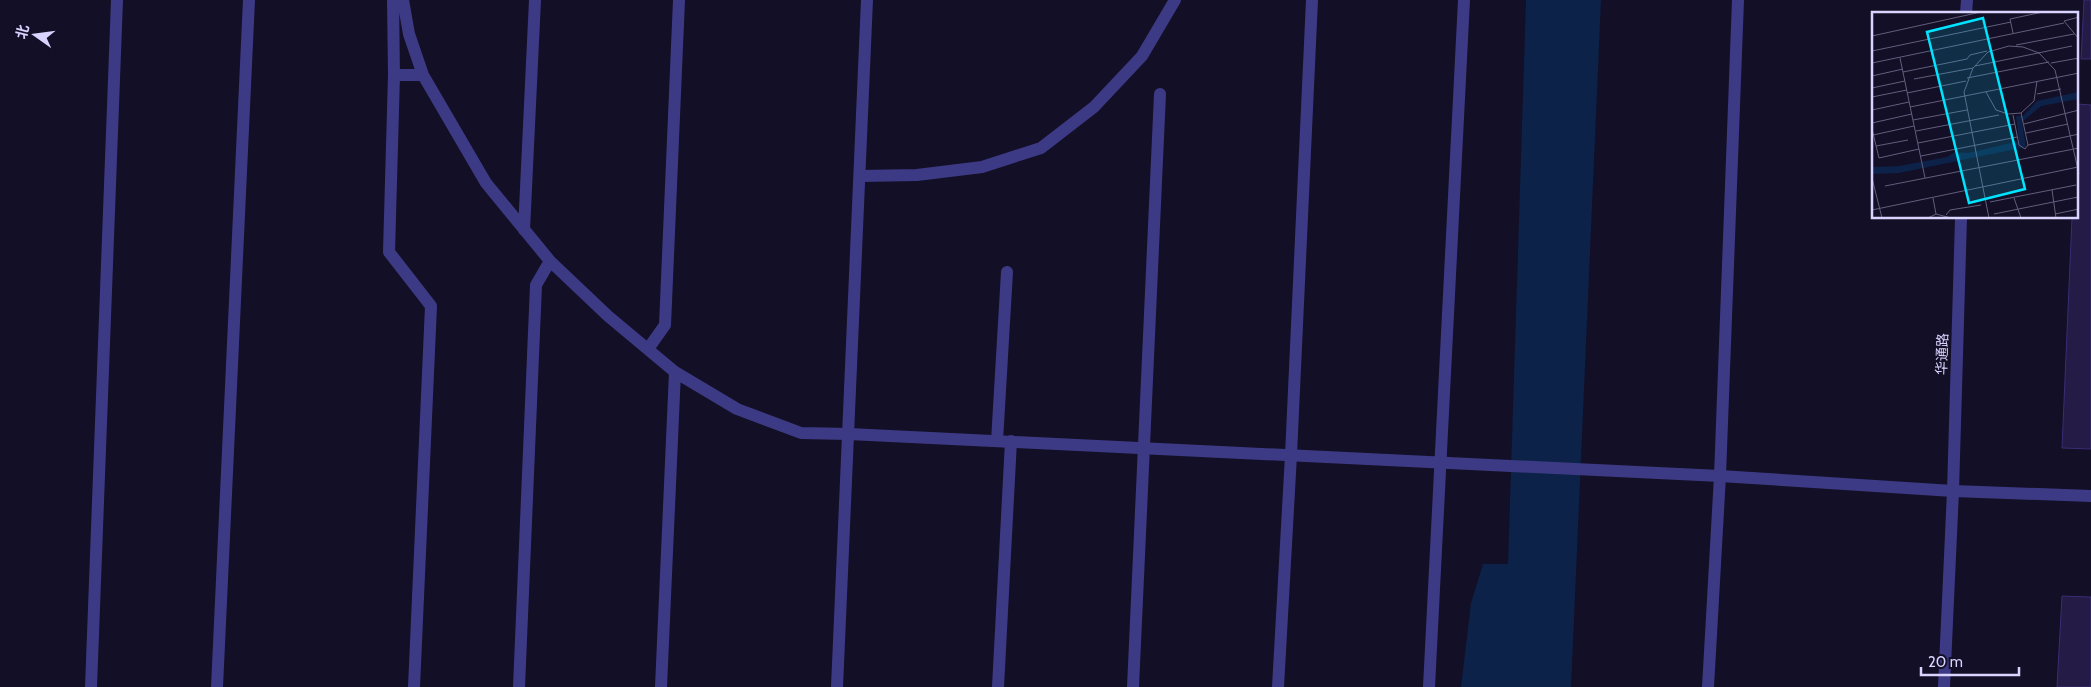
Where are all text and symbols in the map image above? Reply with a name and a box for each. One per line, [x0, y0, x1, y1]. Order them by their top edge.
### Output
north arrow [10, 10, 60, 60]
inset map [1872, 12, 2078, 219]
text: 北 [12, 23, 33, 41]
street label: 华通路 [1932, 333, 1952, 375]
scale bar [1921, 644, 2018, 676]
text: 20 m [1928, 653, 1963, 671]

